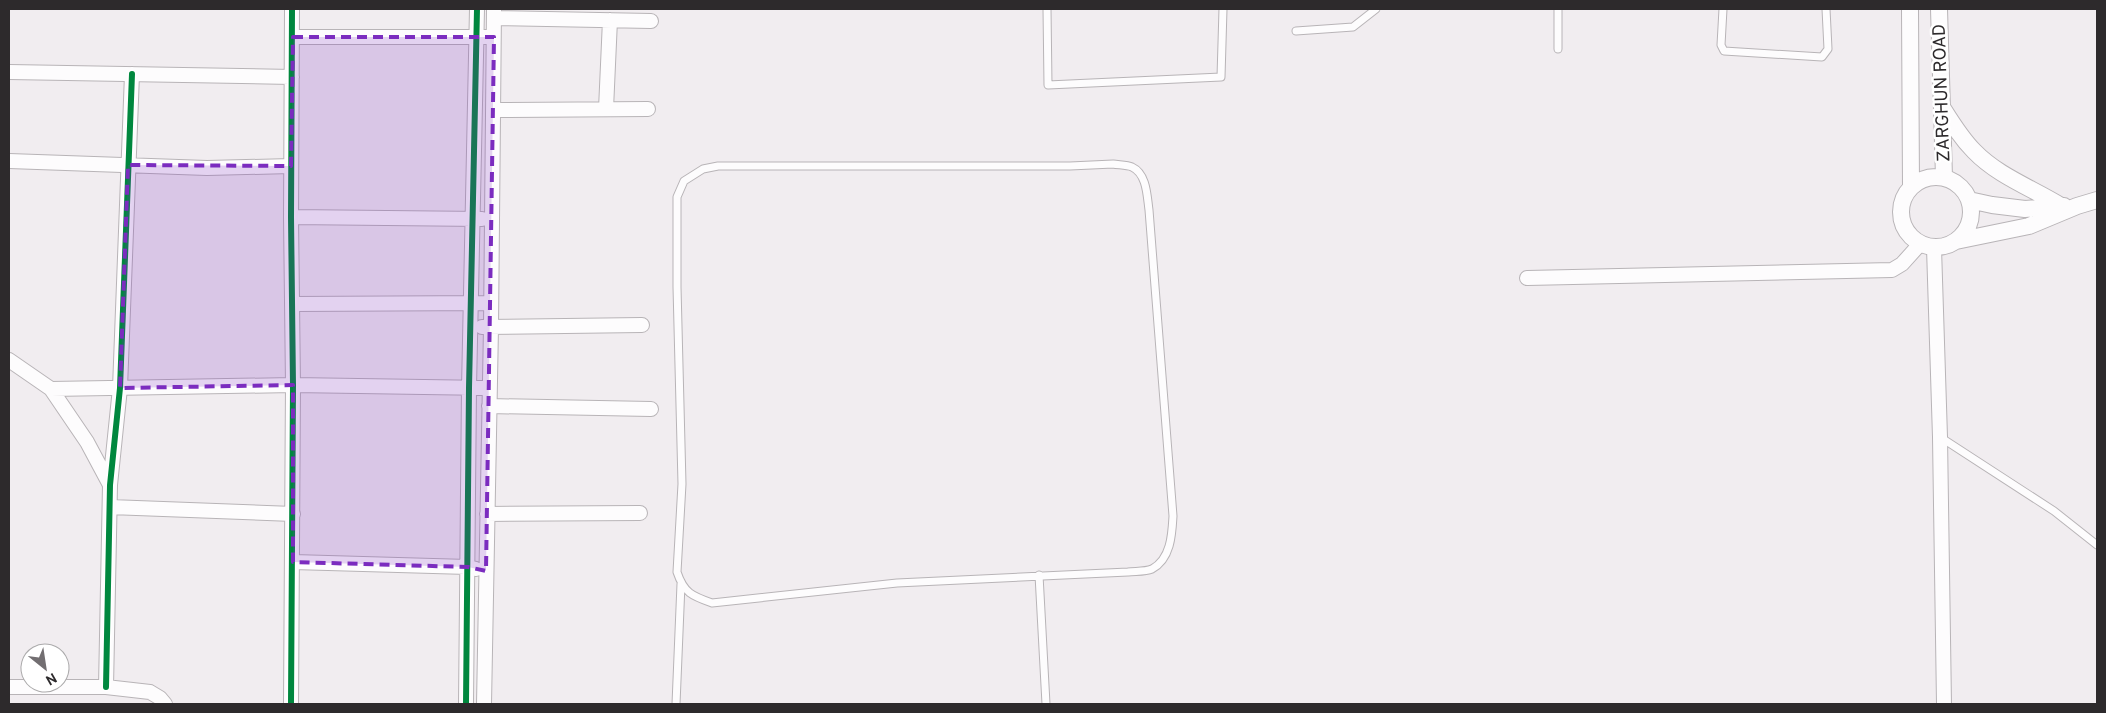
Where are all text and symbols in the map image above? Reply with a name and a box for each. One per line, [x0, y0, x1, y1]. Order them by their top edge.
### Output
street label: ZARGHUN ROAD [1929, 24, 1956, 162]
north arrow [20, 643, 70, 693]
text: N [42, 668, 59, 688]

